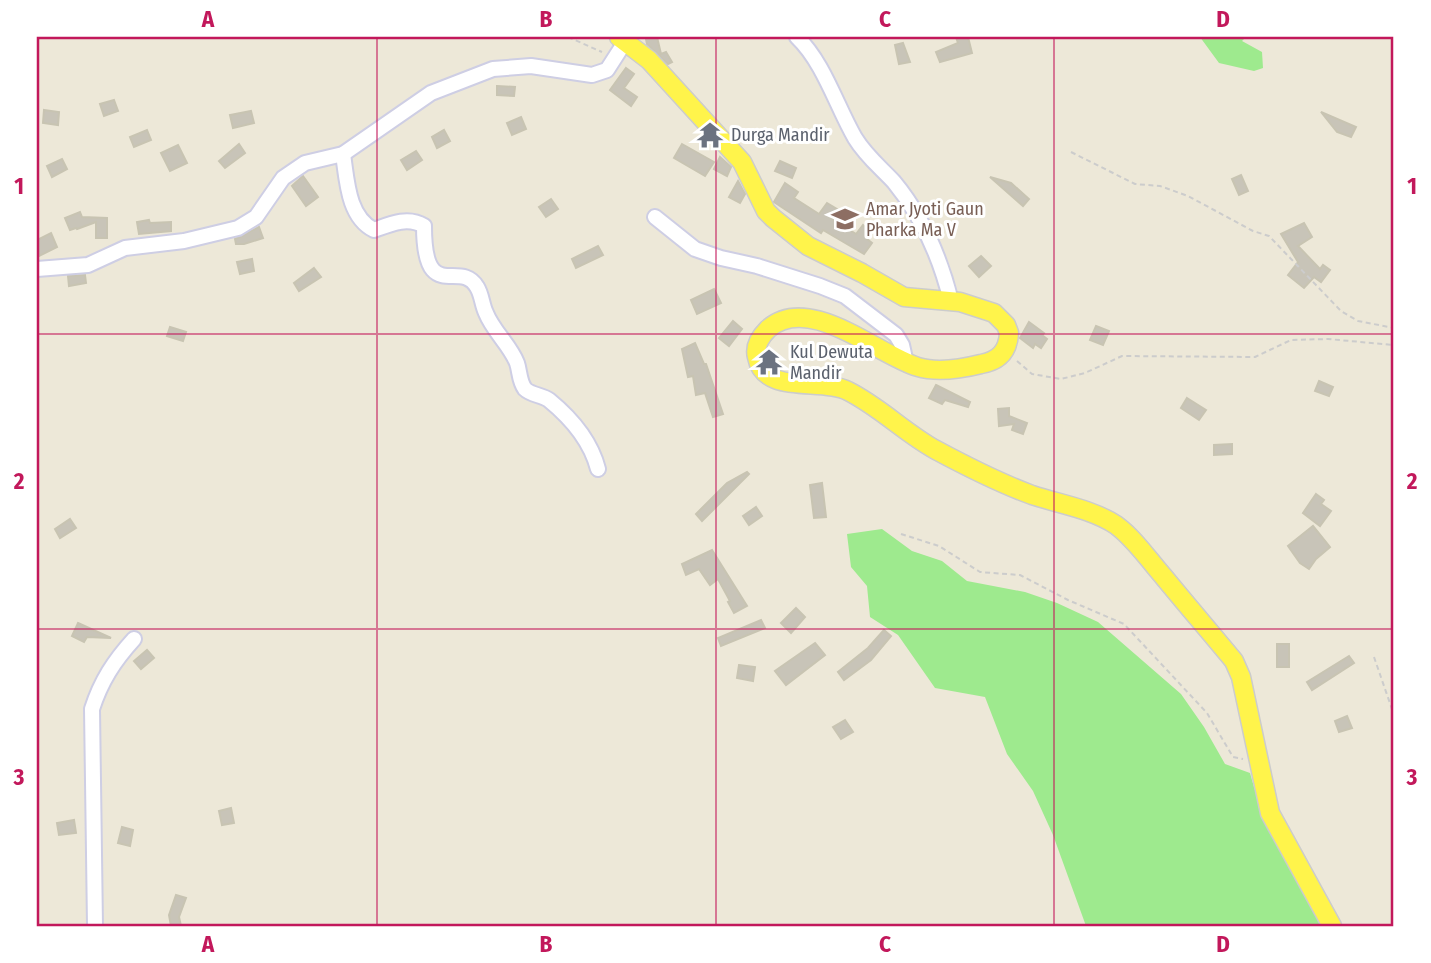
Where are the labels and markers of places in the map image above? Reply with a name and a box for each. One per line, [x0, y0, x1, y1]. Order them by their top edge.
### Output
temple icon: Durga Mandir [695, 120, 725, 150]
place label: Durga Mandir [731, 124, 830, 146]
place label: Amar Jyoti Gaun Pharka Ma V [866, 198, 984, 241]
school or university icon: Amar Jyoti Gaun Pharka Ma V [830, 204, 860, 234]
place label: Kul Dewuta Mandir [790, 341, 873, 384]
temple icon: Kul Dewuta Mandir [754, 347, 784, 377]

